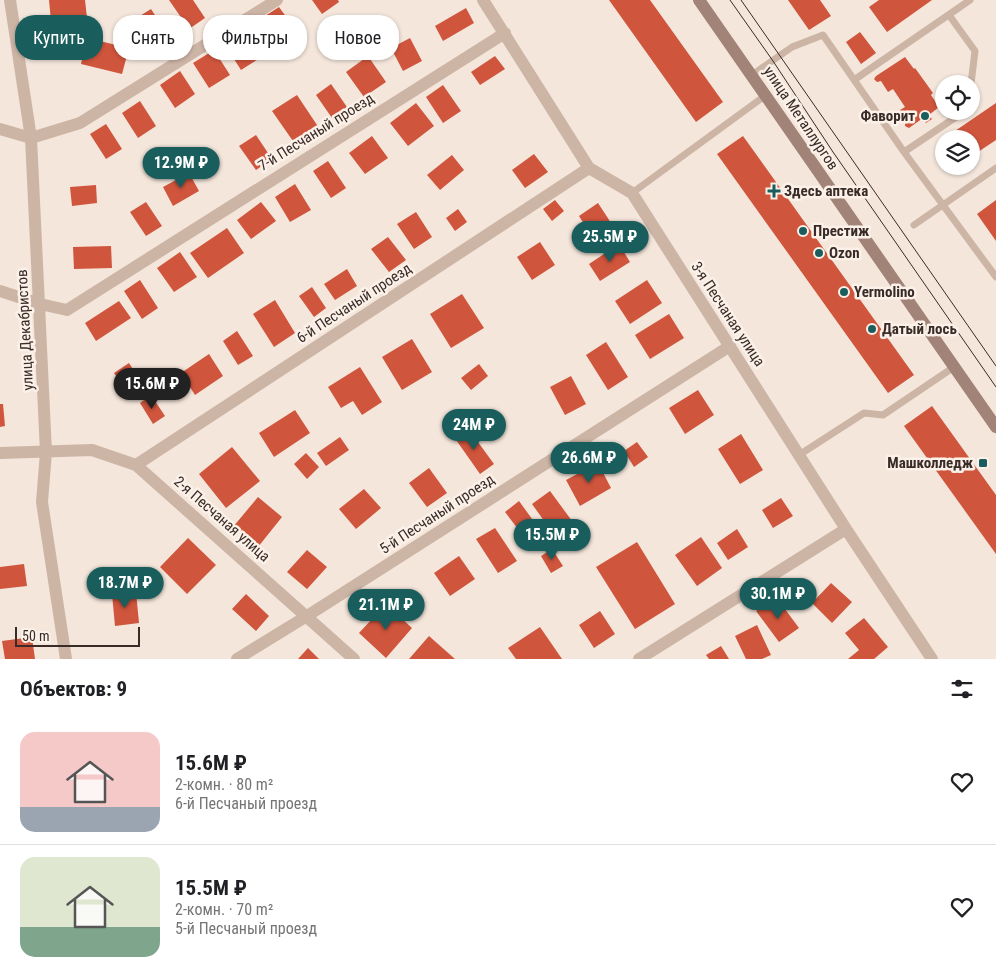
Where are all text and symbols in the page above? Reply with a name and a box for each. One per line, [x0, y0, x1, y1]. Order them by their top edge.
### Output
chip: Купить [15, 15, 103, 60]
chip: Снять [113, 15, 193, 60]
chip: Фильтры [203, 15, 307, 60]
chip: Новое [317, 15, 399, 60]
street label: улица Металлургов [760, 63, 842, 173]
map controls [935, 75, 980, 175]
button: locate [935, 75, 980, 120]
street label: 7-й Песчаный проезд [255, 89, 377, 175]
place label: Фаворит [860, 107, 915, 125]
marker: Фаворит [919, 110, 931, 122]
button: layers [935, 130, 980, 175]
pin: 12.9M ₽ [135, 146, 227, 189]
text: 12.9M ₽ [154, 153, 208, 172]
place label: Здесь аптека [784, 182, 868, 200]
marker: Здесь аптека [768, 185, 780, 197]
pin: 25.5M ₽ [564, 220, 656, 263]
place label: Престиж [813, 222, 869, 240]
marker: Престиж [797, 225, 809, 237]
text: 25.5M ₽ [583, 227, 637, 246]
place label: Ozon [829, 244, 860, 262]
marker: Ozon [813, 247, 825, 259]
street label: 3-я Песчаная улица [687, 258, 769, 370]
street label: 6-й Песчаный проезд [293, 259, 415, 347]
street label: улица Декабристов [13, 269, 37, 391]
place label: Yermolino [854, 283, 915, 301]
marker: Yermolino [838, 286, 850, 298]
place label: Датый лось [882, 320, 957, 338]
marker: Датый лось [866, 323, 878, 335]
pin: 15.6M ₽ [106, 368, 198, 410]
text: 15.6M ₽ [125, 374, 179, 393]
pin: 24M ₽ [439, 408, 509, 451]
text: 24M ₽ [453, 415, 495, 434]
pin: 26.6M ₽ [543, 442, 635, 484]
text: 26.6M ₽ [562, 448, 616, 467]
place label: Машколледж [887, 454, 973, 472]
marker: Машколледж [977, 457, 989, 469]
street label: 5-й Песчаный проезд [376, 470, 498, 558]
street label: 2-я Песчаная улица [170, 472, 274, 566]
pin: 15.5M ₽ [506, 518, 598, 561]
text: 15.5M ₽ [525, 525, 579, 544]
pin: 18.7M ₽ [79, 566, 171, 609]
text: 18.7M ₽ [98, 573, 152, 592]
pin: 30.1M ₽ [732, 578, 824, 620]
text: 30.1M ₽ [751, 584, 805, 603]
pin: 21.1M ₽ [340, 588, 432, 631]
text: 21.1M ₽ [359, 595, 413, 614]
scale bar [15, 624, 140, 647]
text: 50 m [22, 628, 50, 644]
icon: filters [948, 675, 976, 703]
text: Объектов: 9 [20, 677, 127, 701]
text: 15.6M ₽ [175, 751, 247, 775]
icon: home [60, 752, 120, 812]
icon: heart [948, 768, 976, 796]
text: 2-комн. · 80 m² [175, 775, 273, 794]
text: 6-й Песчаный проезд [175, 794, 317, 813]
text: 15.5M ₽ [175, 876, 247, 900]
icon: home [60, 877, 120, 937]
icon: heart [948, 893, 976, 921]
text: 2-комн. · 70 m² [175, 900, 273, 919]
text: 5-й Песчаный проезд [175, 919, 317, 938]

